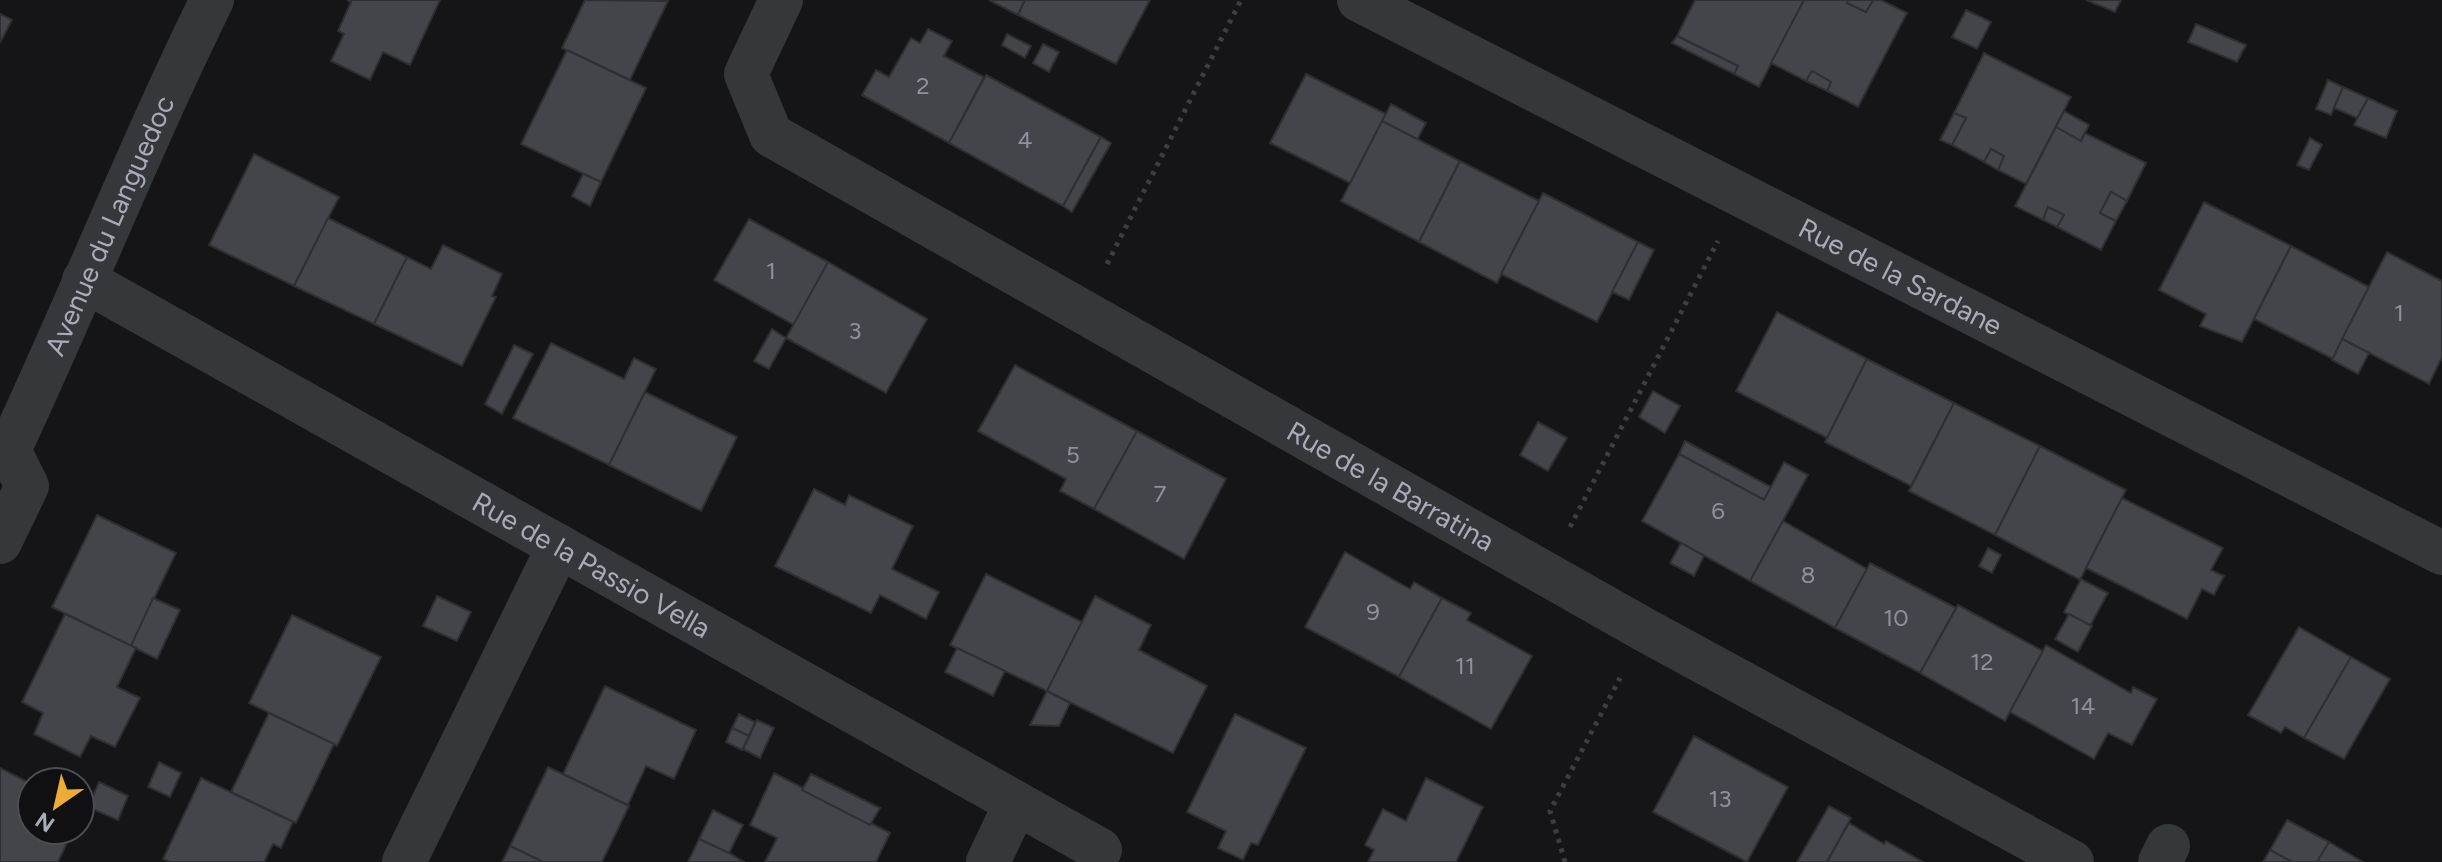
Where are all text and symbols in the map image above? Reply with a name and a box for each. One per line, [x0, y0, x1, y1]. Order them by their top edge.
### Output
house number: 2 [916, 71, 930, 100]
street label: Avenue du Languedoc [37, 90, 181, 361]
house number: 4 [1018, 125, 1033, 154]
street label: Rue de la Sardane [1793, 210, 2008, 343]
house number: 1 [766, 256, 776, 285]
house number: 1 [2394, 298, 2404, 327]
house number: 3 [848, 316, 862, 345]
street label: Rue de la Barratina [1281, 414, 1500, 558]
house number: 5 [1066, 440, 1080, 469]
house number: 7 [1154, 479, 1167, 508]
street label: Rue de la Passio Vella [467, 484, 717, 645]
house number: 6 [1711, 496, 1725, 525]
house number: 8 [1801, 560, 1815, 589]
house number: 9 [1366, 597, 1380, 626]
house number: 10 [1883, 603, 1909, 632]
house number: 12 [1970, 647, 1994, 676]
house number: 11 [1455, 651, 1475, 680]
house number: 14 [2071, 691, 2095, 720]
north arrow [16, 766, 96, 846]
house number: 13 [1709, 784, 1731, 813]
text: N [30, 806, 60, 838]

